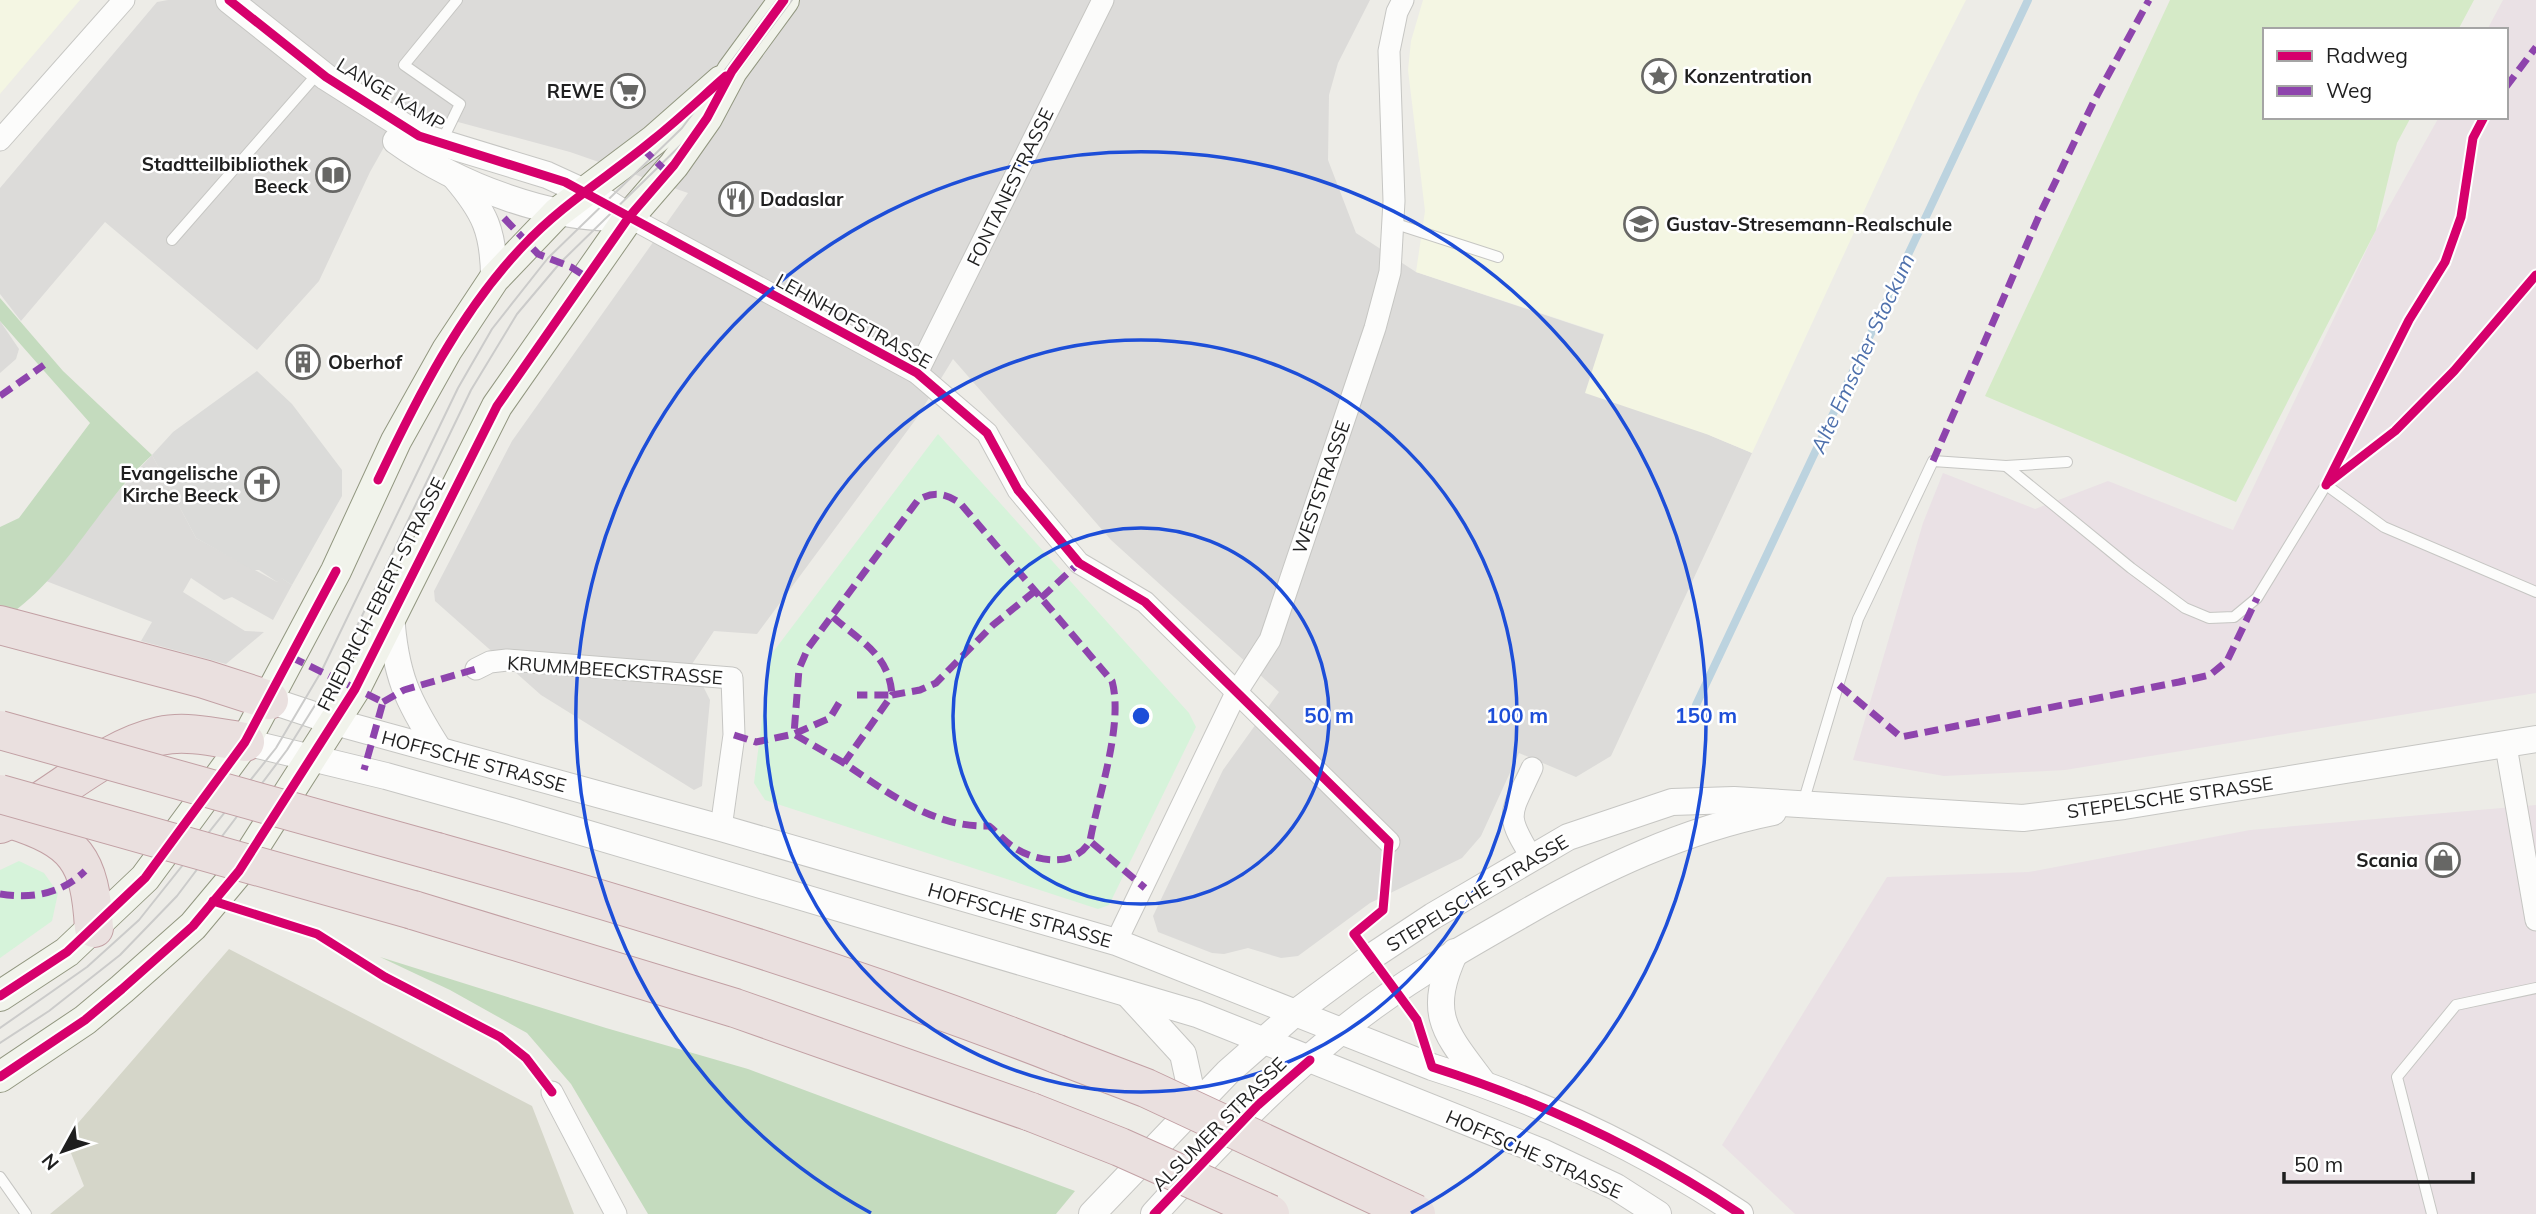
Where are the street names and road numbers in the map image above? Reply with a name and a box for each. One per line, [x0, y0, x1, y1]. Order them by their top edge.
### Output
street label: LANGE KAMP [332, 52, 450, 136]
street label: FONTANESTRASSE [961, 104, 1059, 270]
street label: LEHNHOFSTRASSE [772, 268, 936, 374]
street label: WESTSTRASSE [1287, 417, 1355, 557]
street label: FRIEDRICH-EBERT-STRASSE [312, 473, 450, 715]
street label: KRUMMBEECKSTRASSE [506, 650, 724, 690]
street label: HOFFSCHE STRASSE [379, 725, 569, 797]
street label: STEPELSCHE STRASSE [2065, 771, 2275, 823]
street label: STEPELSCHE STRASSE [1382, 829, 1572, 957]
street label: HOFFSCHE STRASSE [925, 877, 1115, 953]
street label: ALSUMER STRASSE [1147, 1052, 1291, 1196]
street label: HOFFSCHE STRASSE [1442, 1104, 1626, 1204]

